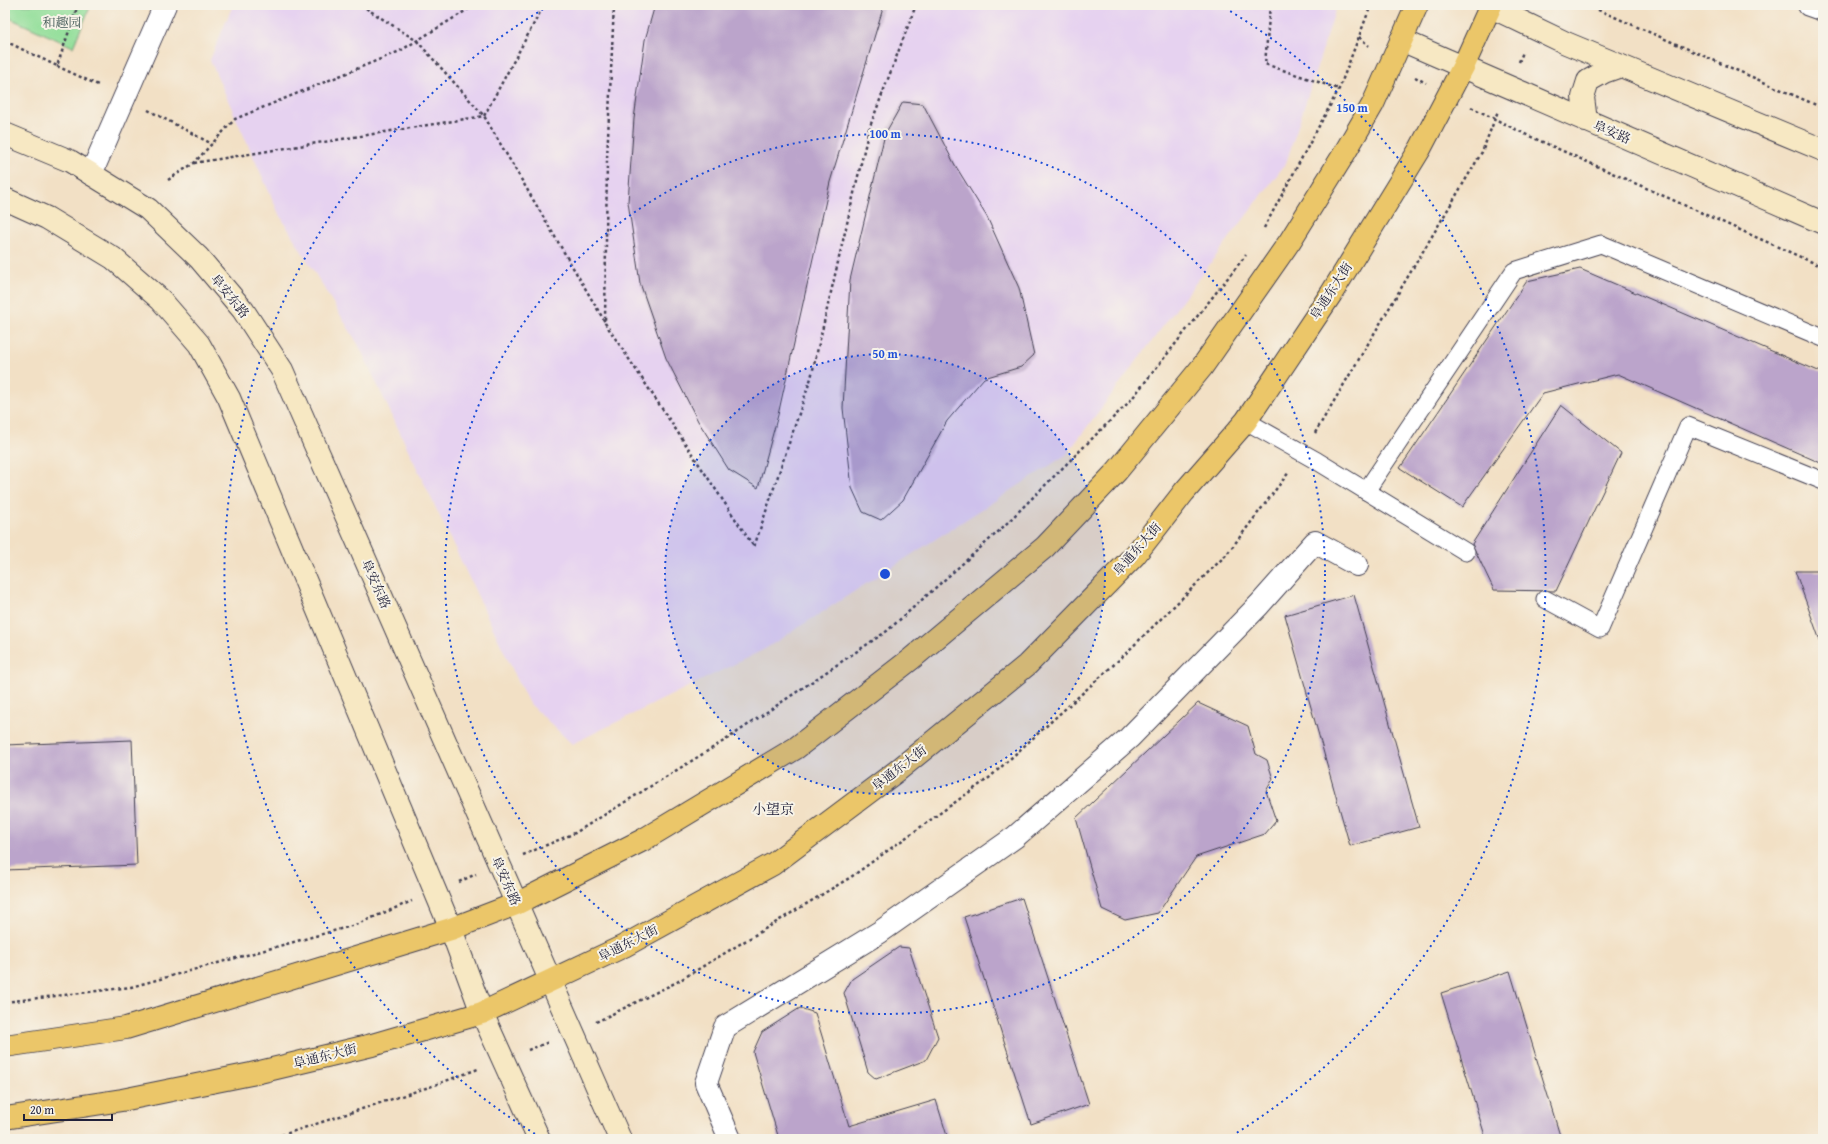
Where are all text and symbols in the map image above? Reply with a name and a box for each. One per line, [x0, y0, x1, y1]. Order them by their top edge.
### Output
park label: 和趣园 [42, 13, 82, 32]
text: 150 m [1336, 99, 1369, 116]
street label: 阜安路 [1590, 116, 1634, 148]
text: 100 m [869, 125, 902, 142]
street label: 阜通东大街 [1305, 259, 1357, 323]
street label: 阜安东路 [206, 270, 254, 322]
text: 50 m [872, 345, 898, 362]
street label: 阜通东大街 [1109, 518, 1165, 580]
street label: 阜安东路 [357, 556, 395, 612]
centre of rings [878, 567, 892, 581]
street label: 阜通东大街 [868, 741, 930, 795]
district label: 小望京 [752, 799, 794, 819]
street label: 阜安东路 [487, 853, 525, 909]
street label: 阜通东大街 [595, 920, 661, 966]
street label: 阜通东大街 [291, 1039, 359, 1073]
scale bar [24, 1096, 112, 1122]
text: 20 m [30, 1101, 54, 1118]

